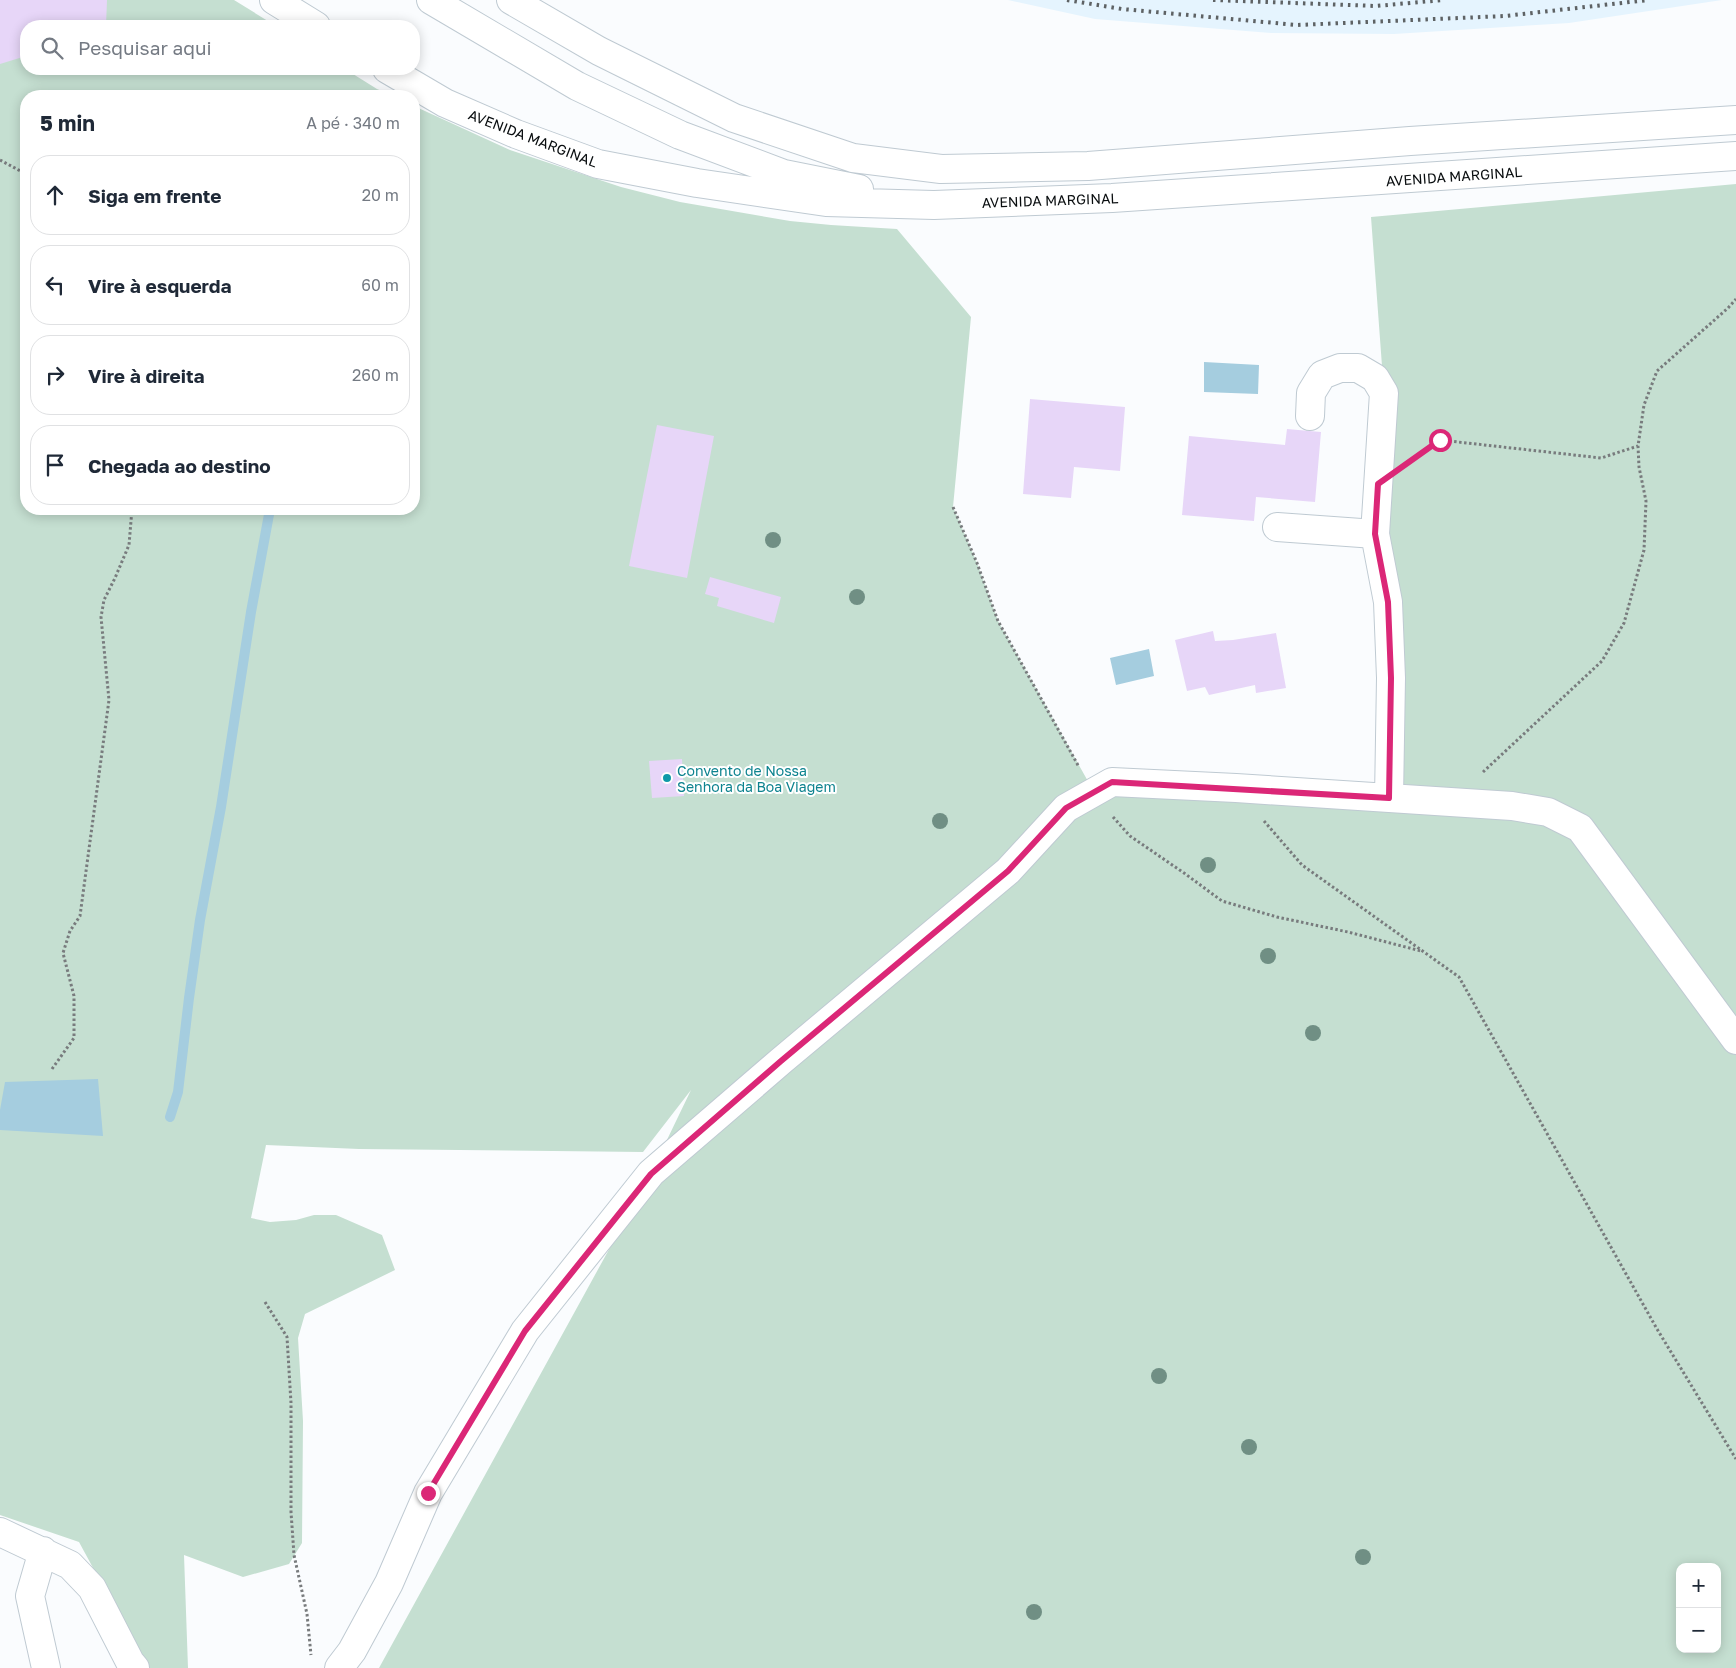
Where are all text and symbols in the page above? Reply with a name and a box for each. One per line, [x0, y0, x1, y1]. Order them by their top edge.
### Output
search box [20, 20, 420, 75]
icon: search [38, 34, 66, 62]
text: Pesquisar aqui [78, 36, 212, 59]
street label: AVENIDA MARGINAL [466, 106, 600, 170]
text: 5 min [40, 110, 95, 136]
text: A pé · 340 m [306, 113, 400, 133]
street label: AVENIDA MARGINAL [1385, 163, 1523, 189]
icon: ahead [41, 181, 69, 209]
text: Siga em frente [88, 184, 222, 207]
text: 20 m [362, 185, 399, 205]
street label: AVENIDA MARGINAL [981, 189, 1119, 211]
icon: left [41, 271, 69, 299]
text: Vire à esquerda [88, 274, 231, 297]
text: 60 m [361, 275, 399, 295]
icon: right [41, 361, 69, 389]
text: Vire à direita [88, 364, 205, 387]
text: 260 m [352, 365, 399, 385]
route start [1429, 429, 1452, 452]
icon: arrive [41, 451, 69, 479]
text: Chegada ao destino [88, 454, 271, 477]
place label: Convento de Nossa Senhora da Boa Viagem [677, 762, 836, 795]
marker: Convento de Nossa Senhora da Boa Viagem [661, 772, 673, 784]
route end [417, 1482, 440, 1505]
map controls [1676, 1563, 1721, 1653]
button: + [1676, 1563, 1721, 1608]
button: − [1676, 1608, 1721, 1653]

